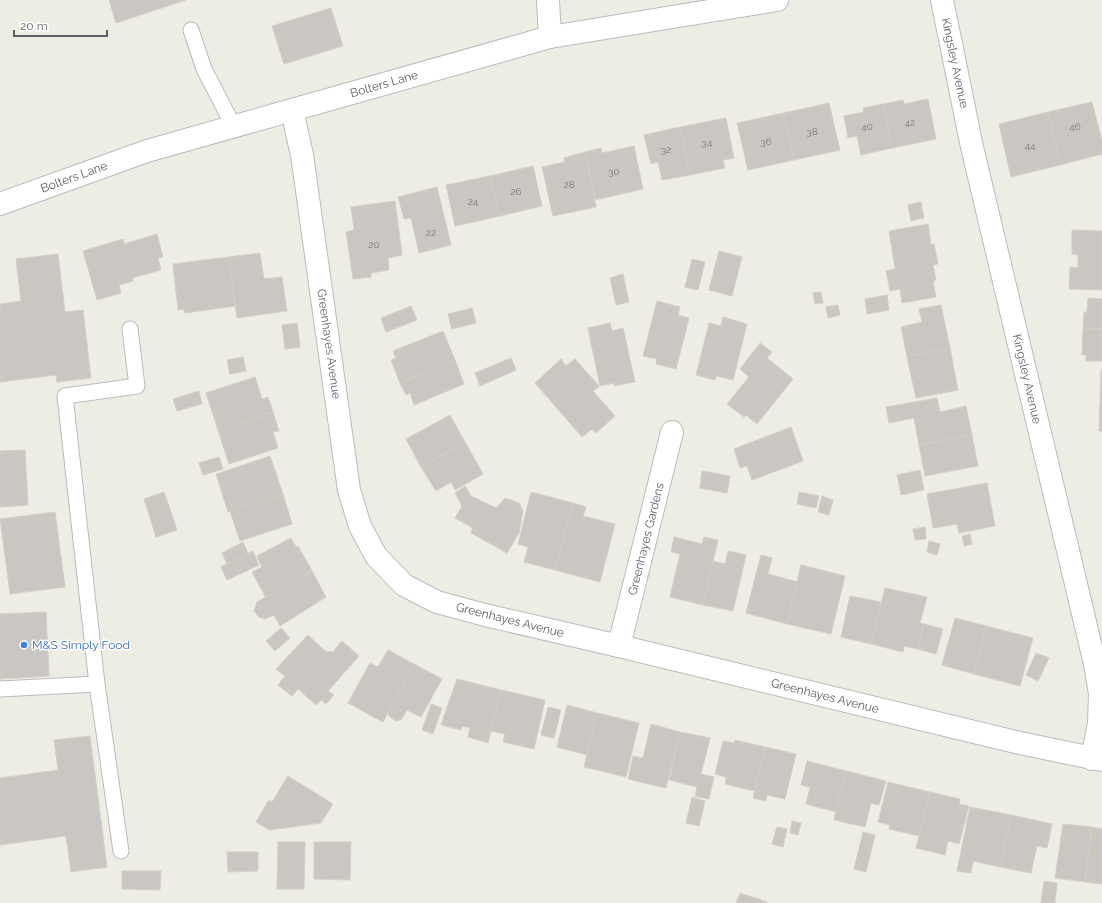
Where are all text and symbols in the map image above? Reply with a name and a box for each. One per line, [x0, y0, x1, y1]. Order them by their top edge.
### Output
scale bar [14, 12, 107, 38]
street label: Kingsley Avenue [939, 17, 971, 109]
text: 20 m [20, 19, 48, 33]
street label: Bolters Lane [348, 68, 420, 100]
house number: 42 [905, 117, 915, 128]
house number: 40 [861, 121, 873, 132]
house number: 46 [1069, 121, 1081, 132]
house number: 38 [806, 126, 818, 137]
house number: 36 [760, 136, 772, 147]
house number: 34 [702, 137, 713, 148]
house number: 44 [1025, 140, 1036, 151]
house number: 32 [661, 144, 671, 155]
street label: Bolters Lane [39, 158, 109, 196]
house number: 30 [608, 166, 620, 177]
house number: 28 [563, 179, 575, 190]
house number: 26 [510, 186, 522, 197]
house number: 24 [468, 196, 479, 207]
house number: 22 [426, 227, 436, 238]
house number: 20 [368, 239, 380, 250]
street label: Greenhayes Avenue [314, 288, 344, 400]
street label: Kingsley Avenue [1010, 333, 1044, 425]
street label: Greenhayes Gardens [625, 481, 667, 597]
street label: Greenhayes Avenue [454, 600, 566, 640]
place label: M&S Simply Food [32, 638, 130, 652]
marker: M&S Simply Food [19, 640, 29, 650]
street label: Greenhayes Avenue [769, 676, 881, 716]

